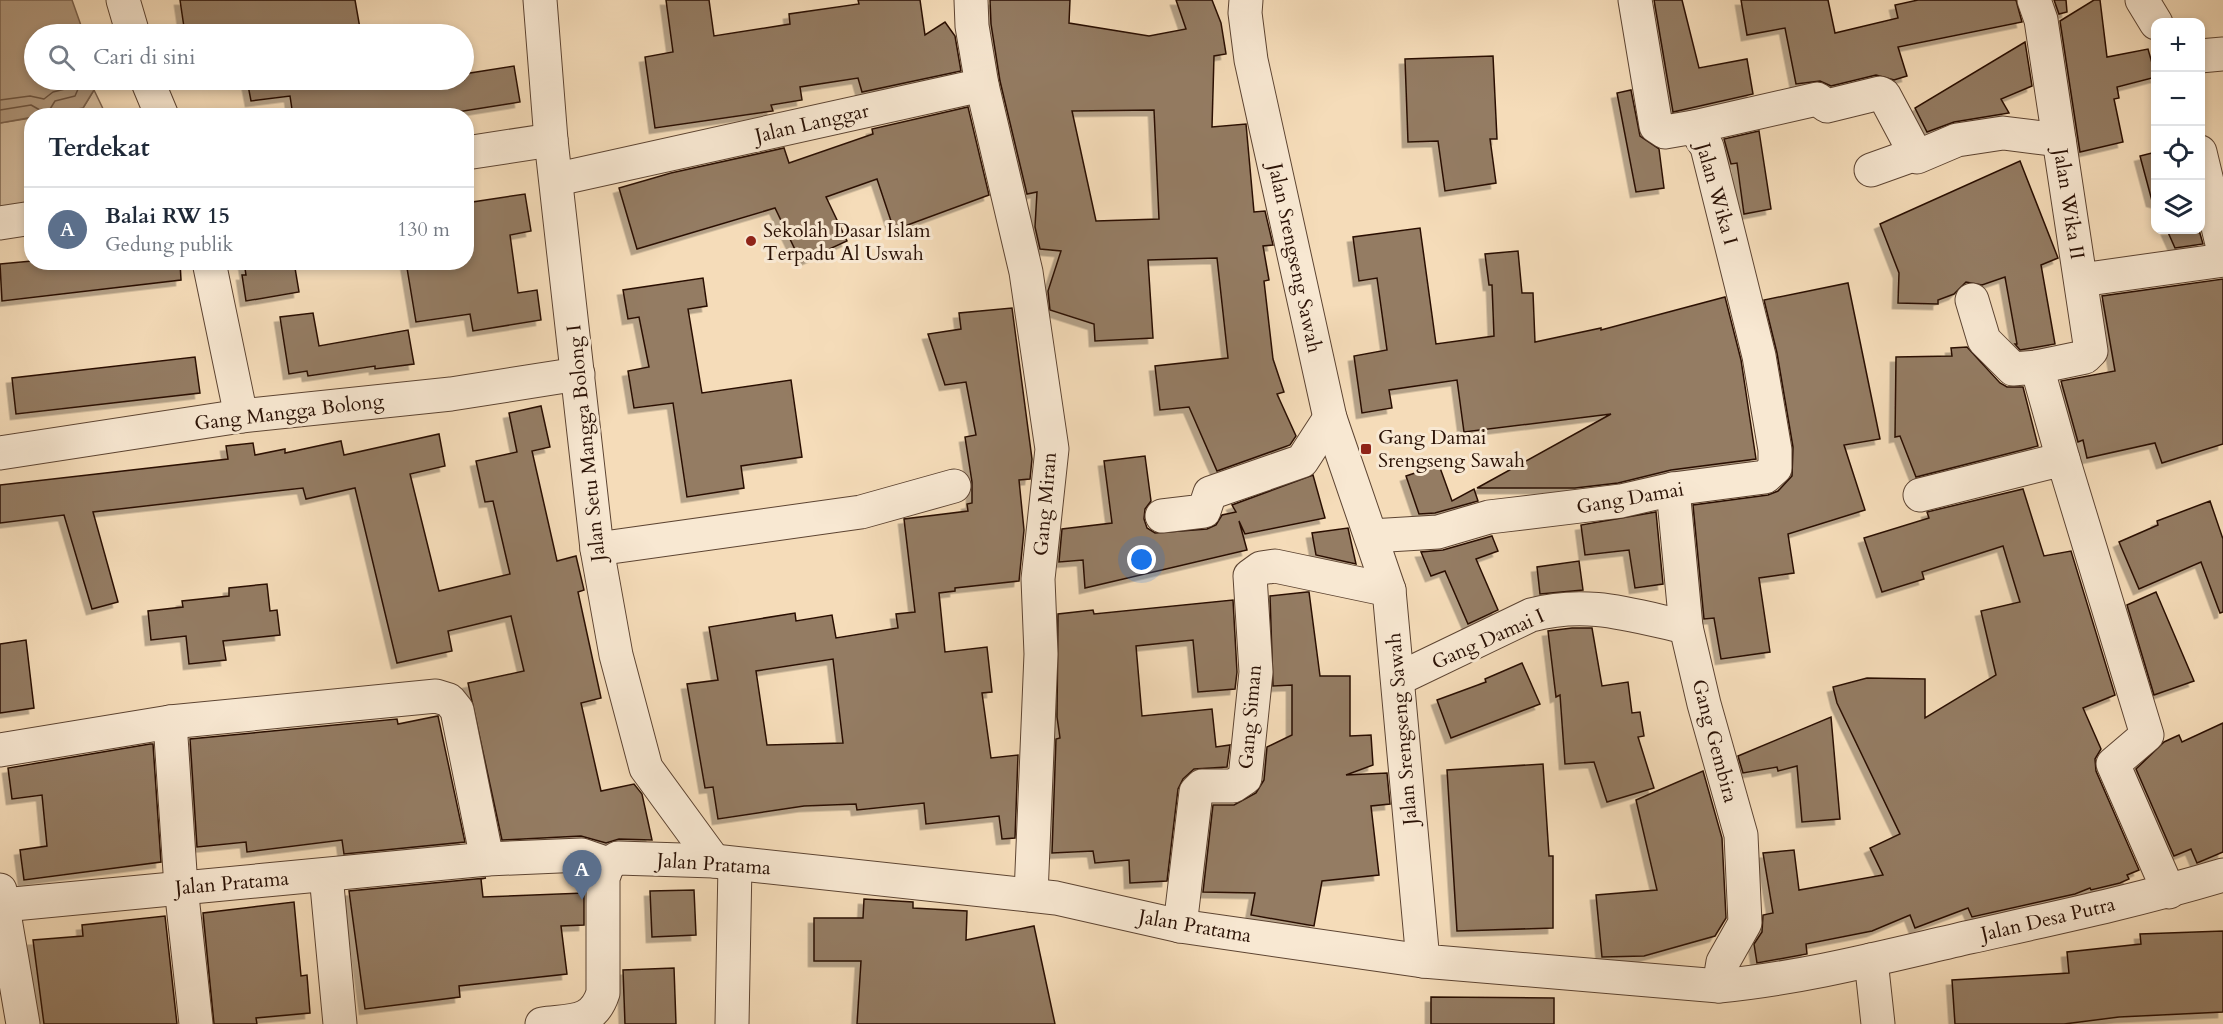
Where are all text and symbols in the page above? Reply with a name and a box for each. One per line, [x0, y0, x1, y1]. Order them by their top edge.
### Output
map controls [2151, 18, 2205, 234]
button: + [2151, 18, 2205, 72]
search box [24, 24, 474, 90]
icon: search [45, 41, 78, 74]
text: Cari di sini [93, 42, 196, 72]
button: − [2151, 72, 2205, 126]
street label: Jalan Langgar [749, 97, 872, 150]
button: locate [2151, 126, 2205, 180]
text: Terdekat [48, 130, 150, 165]
street label: Jalan Wika I [1689, 137, 1744, 248]
street label: Jalan Wika II [2046, 144, 2091, 261]
street label: Jalan Srengseng Sawah [1261, 158, 1328, 355]
button: layers [2151, 180, 2205, 234]
text: Balai RW 15 [105, 201, 230, 231]
text: A [60, 216, 75, 243]
text: 130 m [397, 216, 450, 243]
place label: Sekolah Dasar Islam Terpadu Al Uswah [763, 217, 931, 267]
text: Gedung publik [105, 231, 233, 258]
marker: Sekolah Dasar Islam Terpadu Al Uswah [744, 234, 758, 248]
street label: Jalan Setu Mangga Bolong I [560, 323, 612, 566]
street label: Gang Mangga Bolong [193, 387, 386, 437]
place label: Gang Damai Srengseng Sawah [1378, 424, 1525, 474]
marker: Gang Damai Srengseng Sawah [1359, 442, 1373, 456]
street label: Gang Miran [1027, 450, 1063, 557]
street label: Gang Damai [1574, 475, 1686, 521]
your location [1127, 545, 1156, 574]
street label: Gang Damai I [1427, 602, 1549, 676]
street label: Jalan Srengseng Sawah [1380, 632, 1424, 829]
street label: Gang Siman [1232, 663, 1268, 770]
street label: Gang Gembira [1686, 676, 1745, 806]
street label: Jalan Pratama [653, 846, 772, 881]
pin: A [562, 850, 602, 900]
street label: Jalan Pratama [171, 865, 290, 902]
street label: Jalan Desa Putra [1975, 890, 2118, 948]
street label: Jalan Pratama [1133, 902, 1254, 949]

